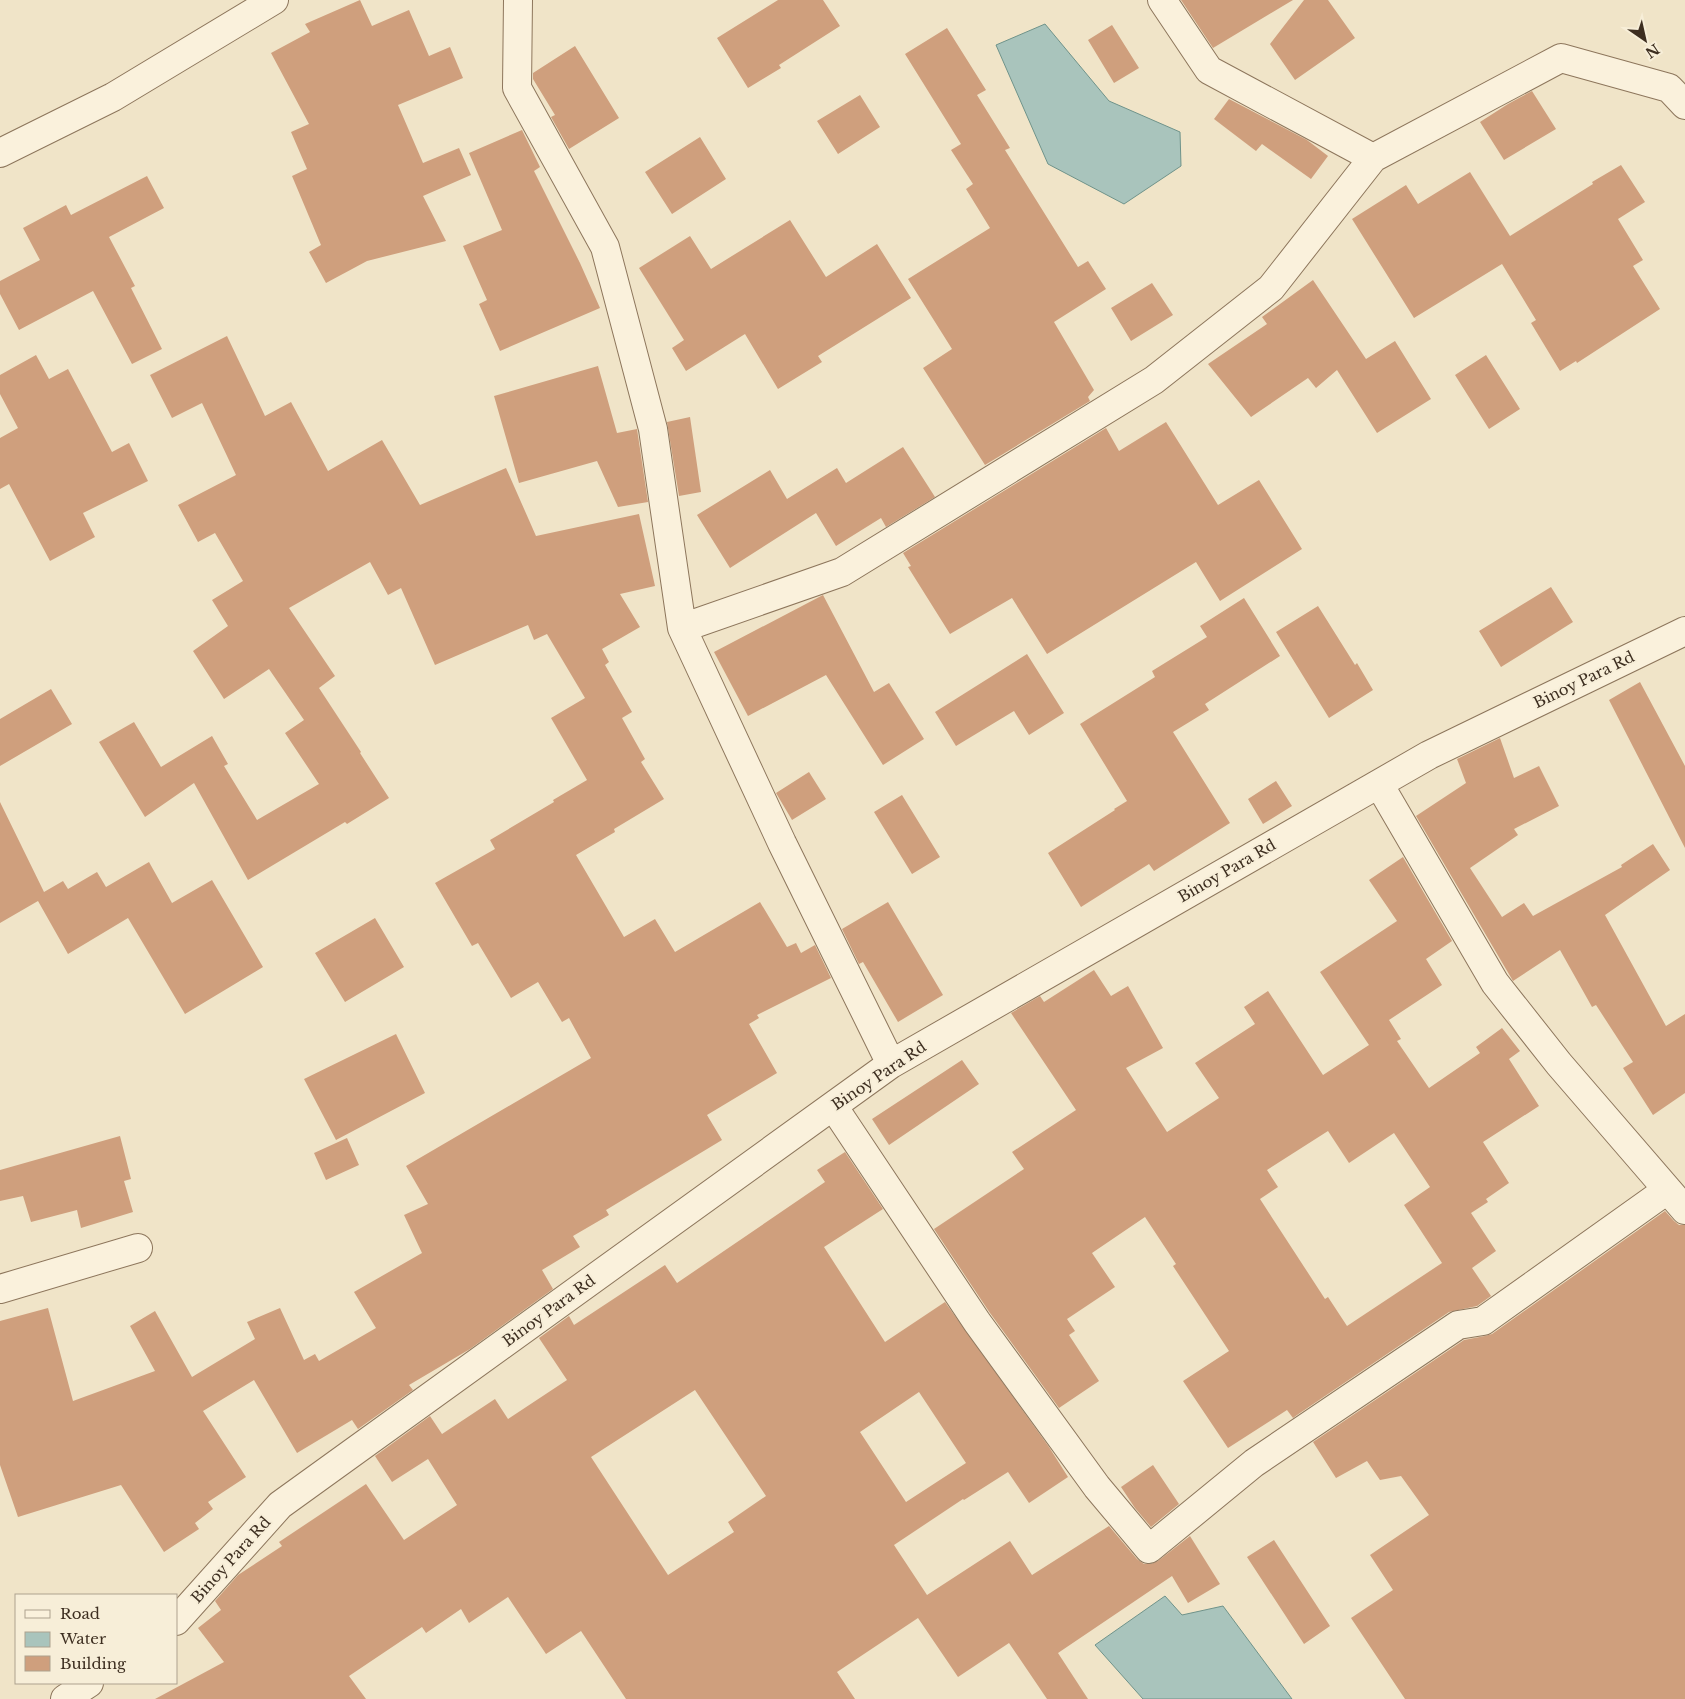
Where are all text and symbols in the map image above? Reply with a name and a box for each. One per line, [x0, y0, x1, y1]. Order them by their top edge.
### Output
north arrow [1620, 15, 1670, 65]
text: N [1642, 40, 1663, 62]
street label: Binoy Para Rd [1530, 647, 1637, 712]
street label: Binoy Para Rd [1174, 835, 1279, 906]
street label: Binoy Para Rd [828, 1037, 930, 1114]
street label: Binoy Para Rd [499, 1271, 599, 1351]
street label: Binoy Para Rd [187, 1513, 274, 1607]
legend [15, 1594, 178, 1684]
text: Road [60, 1604, 100, 1623]
text: Water [59, 1629, 107, 1648]
text: Building [60, 1654, 127, 1673]

